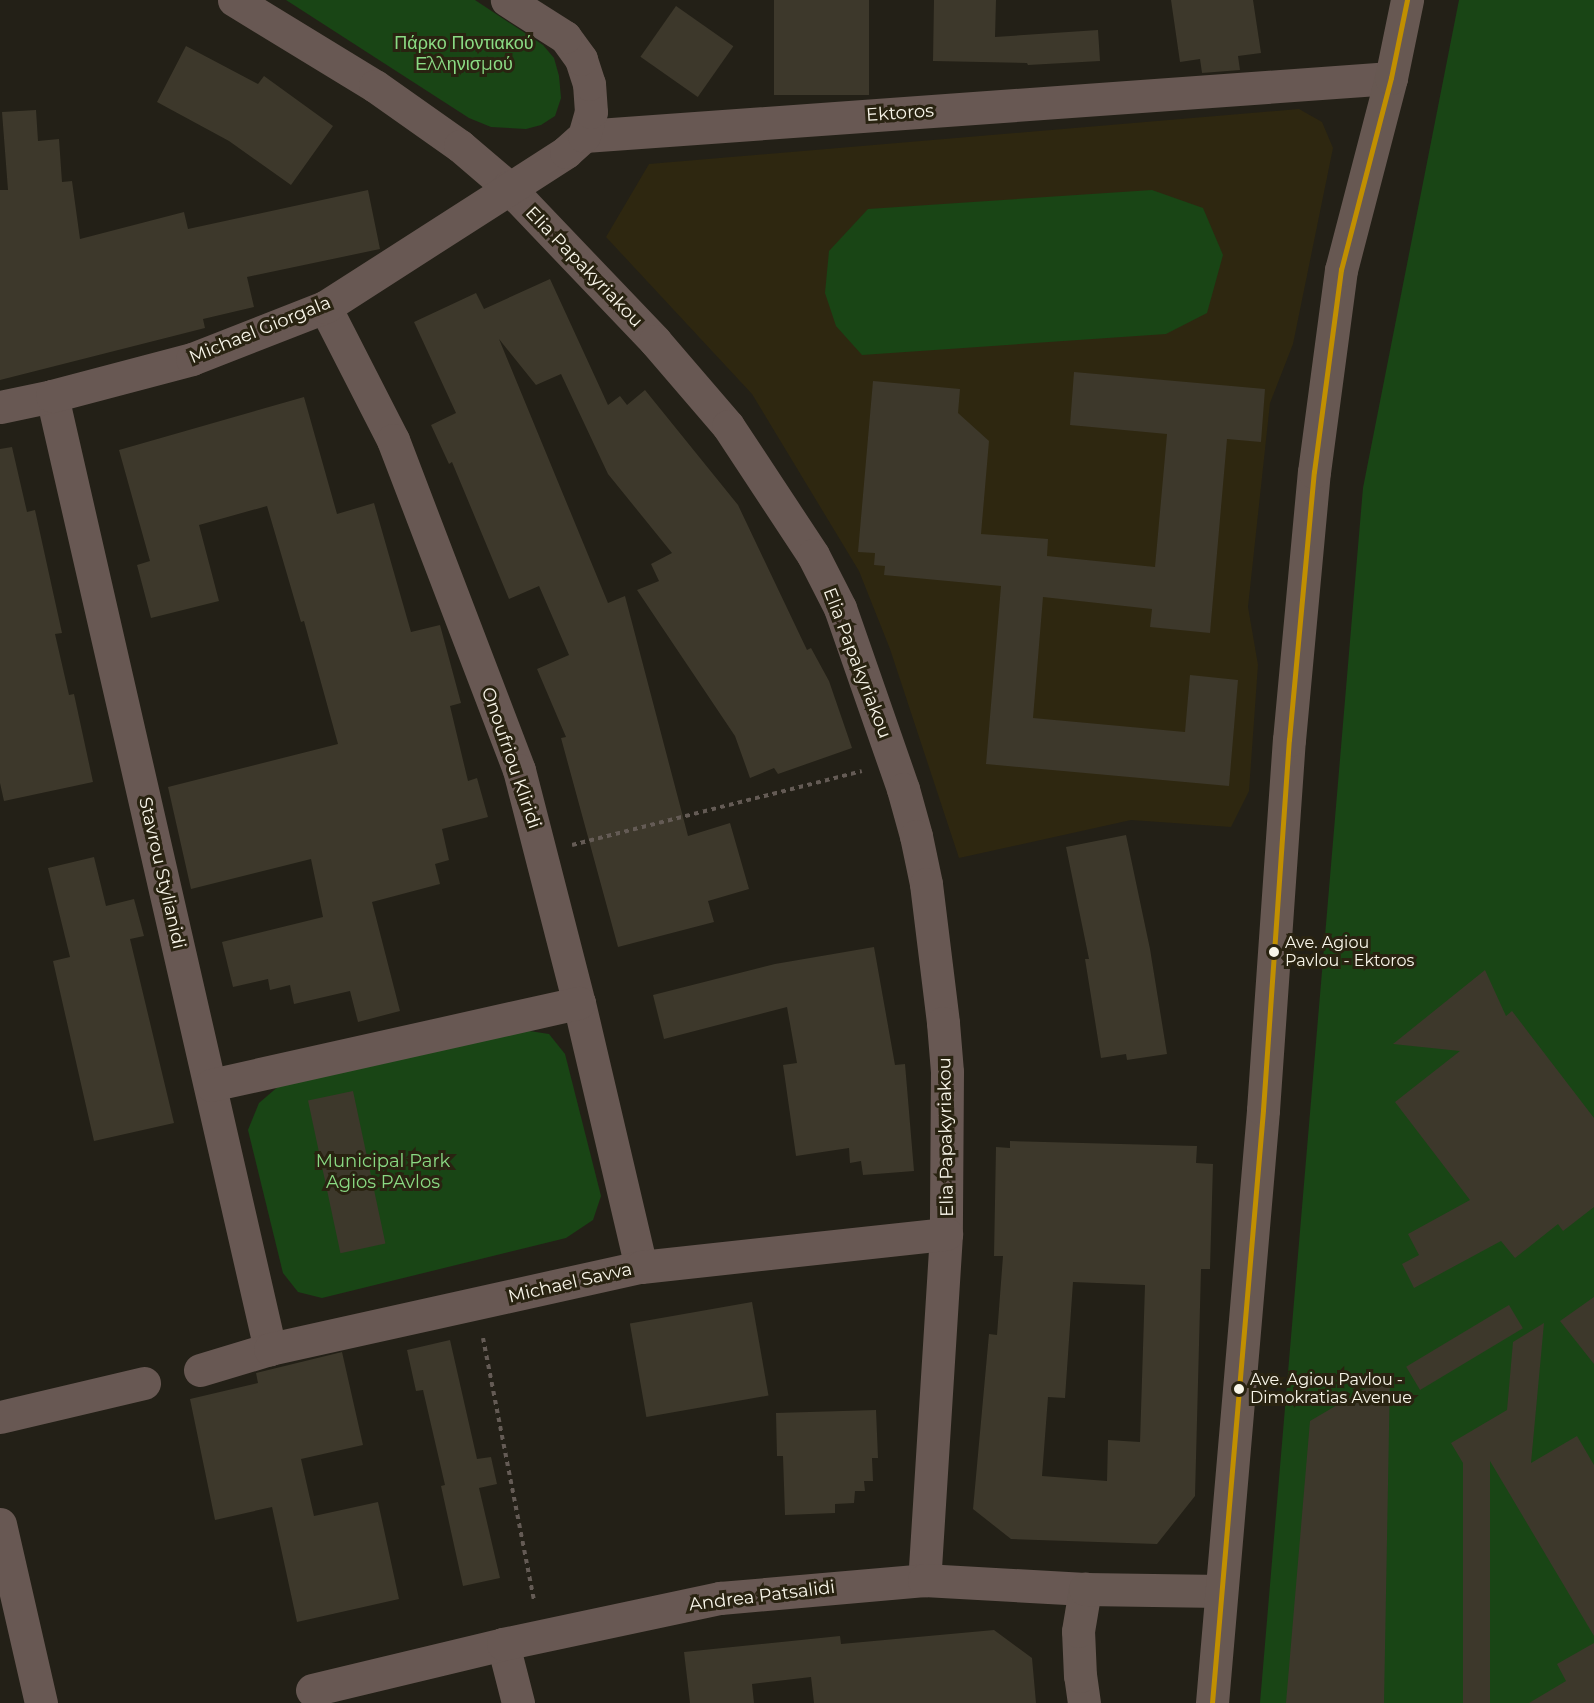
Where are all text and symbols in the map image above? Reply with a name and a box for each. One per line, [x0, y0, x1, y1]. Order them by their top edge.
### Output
park label: Πάρκο Ποντιακού Ελληνισμού [394, 33, 534, 76]
street label: Ektoros [865, 100, 935, 126]
street label: Elia Papakyriakou [521, 202, 647, 332]
street label: Michael Giorgala [186, 292, 334, 368]
street label: Elia Papakyriakou [818, 585, 896, 741]
street label: Onoufriou Kliridi [477, 684, 545, 832]
street label: Stavrou Stylianidi [134, 795, 190, 951]
place label: Ave. Agiou Pavlou - Ektoros [1285, 933, 1414, 971]
marker: Ave. Agiou Pavlou - Ektoros [1268, 946, 1280, 958]
street label: Elia Papakyriakou [934, 1057, 958, 1217]
park label: Municipal Park Agios PAvlos [316, 1151, 450, 1194]
street label: Michael Savva [506, 1258, 634, 1308]
place label: Ave. Agiou Pavlou - Dimokratias Avenue [1250, 1370, 1412, 1408]
marker: Ave. Agiou Pavlou - Dimokratias Avenue [1233, 1383, 1245, 1395]
street label: Andrea Patsalidi [688, 1576, 836, 1616]

